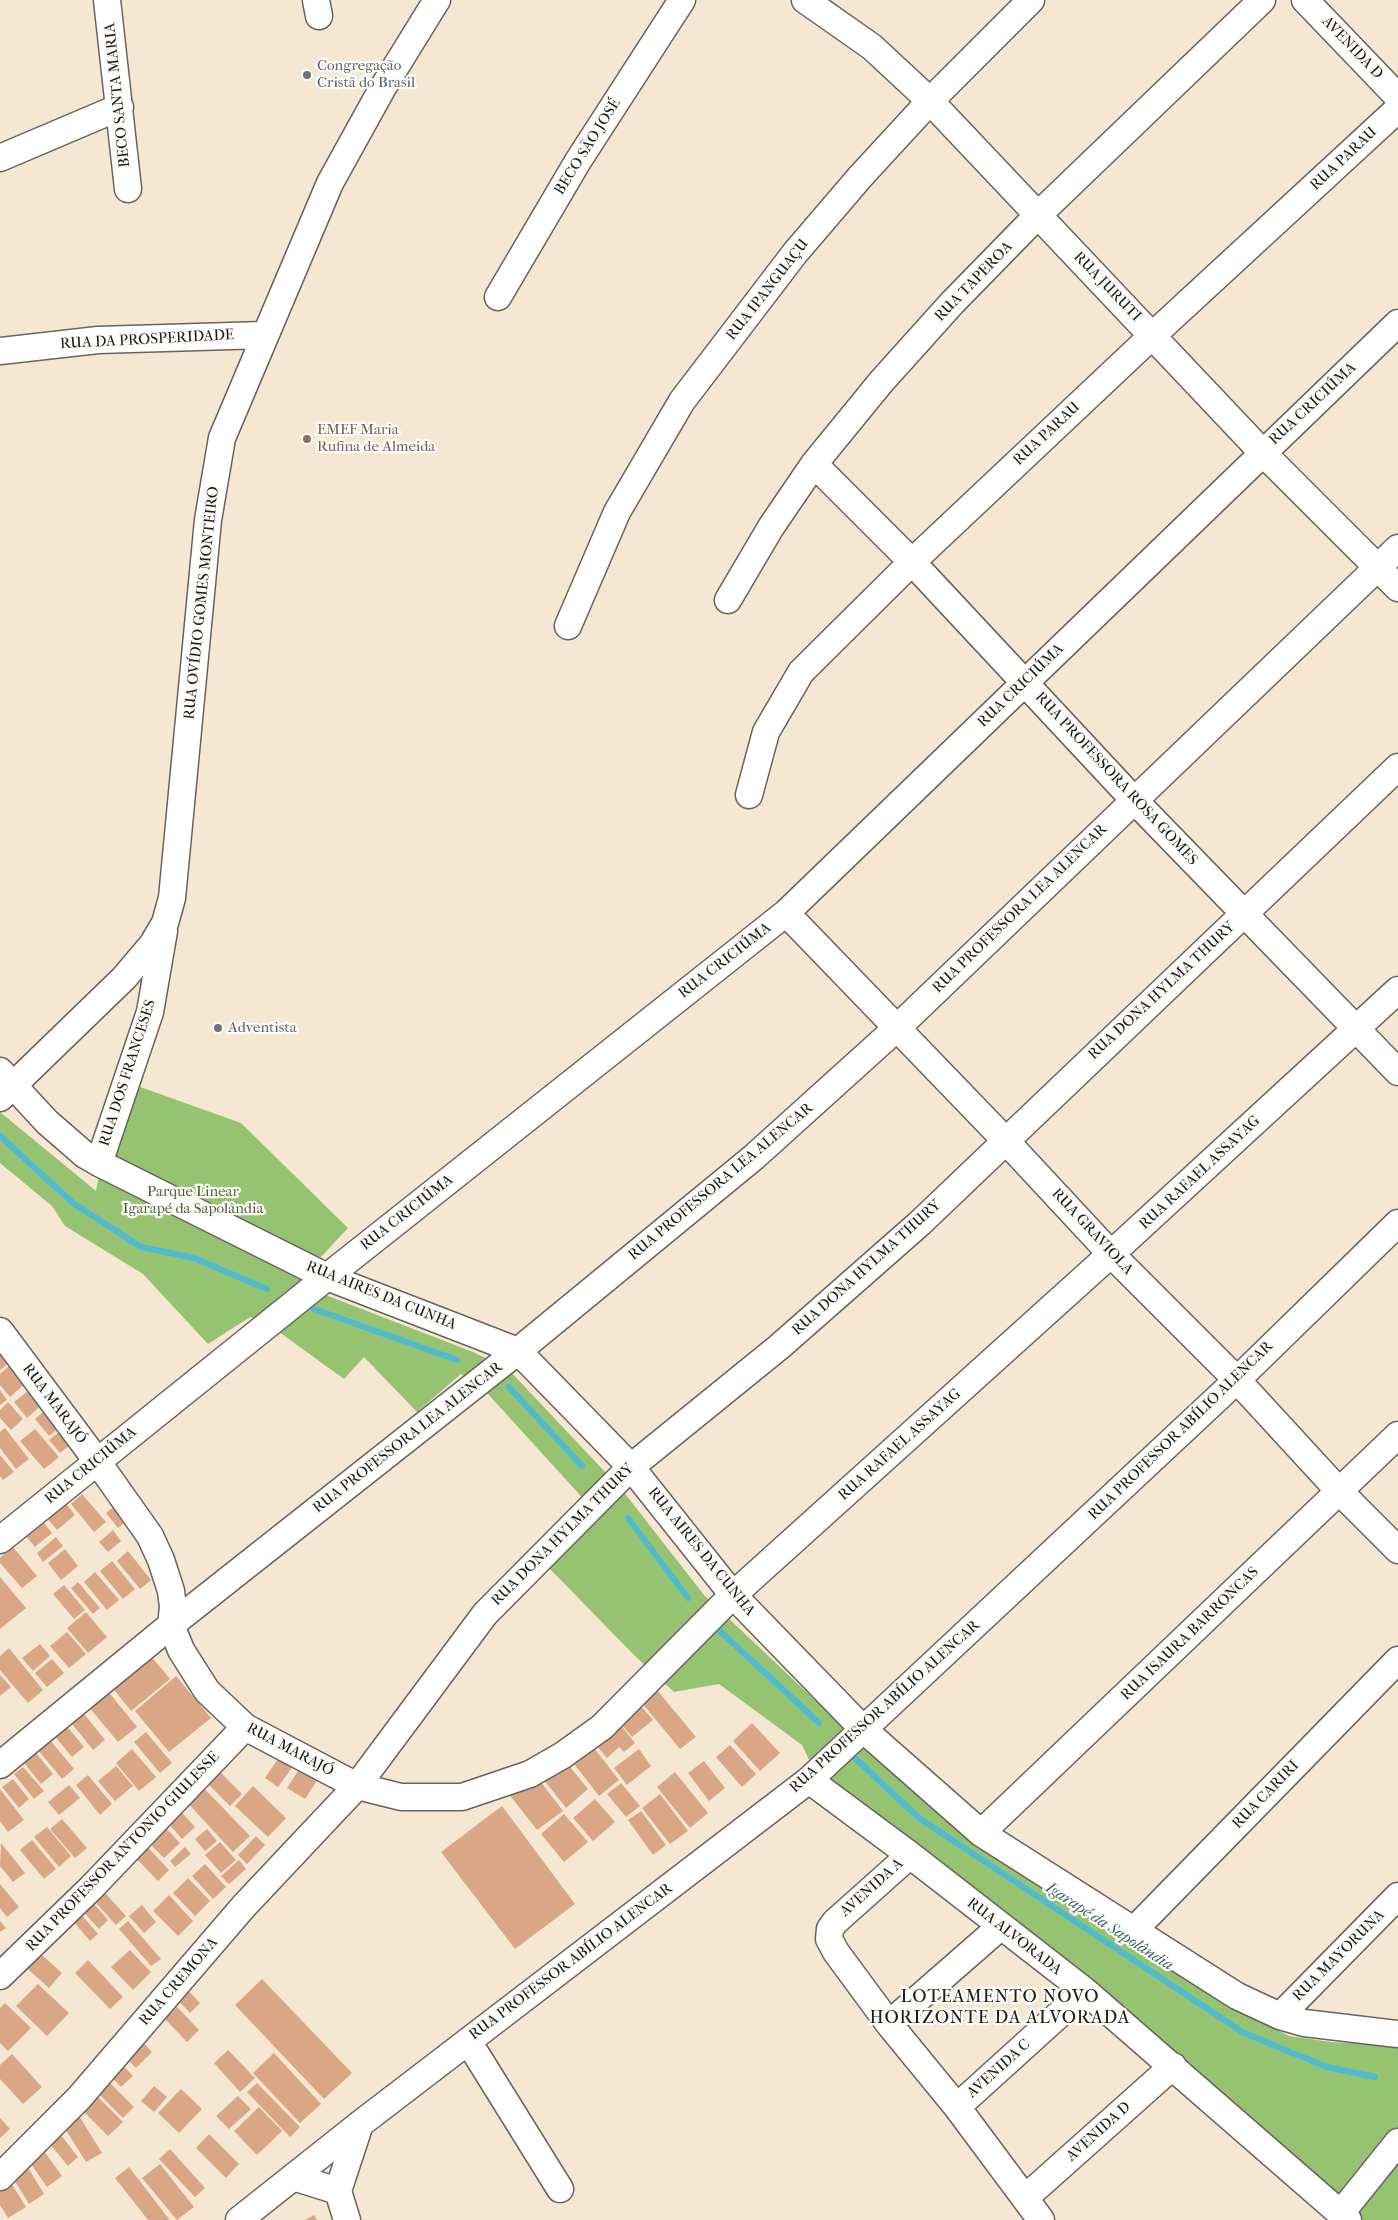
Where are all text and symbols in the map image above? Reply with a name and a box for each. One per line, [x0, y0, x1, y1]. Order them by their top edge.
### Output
street label: AVENIDA D [1318, 13, 1386, 83]
street label: BECO SANTA MARIA [101, 22, 135, 168]
place label: Congregação Cristã do Brasil [317, 57, 415, 92]
marker: Congregação Cristã do Brasil [301, 69, 313, 81]
street label: BECO SÃO JOSÉ [551, 95, 625, 199]
street label: RUA PARAU [1307, 123, 1381, 195]
street label: RUA IPANGUAÇU [723, 236, 813, 344]
street label: RUA TAPEROA [931, 238, 1017, 326]
street label: RUA JURUTI [1069, 248, 1145, 326]
street label: RUA DA PROSPERIDADE [60, 326, 234, 354]
street label: RUA CRICIÚMA [1266, 359, 1360, 449]
street label: RUA PARAU [1010, 398, 1084, 470]
place label: EMEF Maria Rufina de Almeida [317, 421, 435, 456]
marker: EMEF Maria Rufina de Almeida [301, 433, 313, 445]
street label: RUA OVÍDIO GOMES MONTEIRO [181, 486, 223, 720]
street label: RUA CRICIÚMA [974, 640, 1068, 732]
street label: RUA PROFESSORA ROSA GOMES [1031, 689, 1201, 869]
street label: RUA PROFESSORA LEA ALENCAR [929, 821, 1111, 997]
street label: RUA DONA HYLMA THURY [1085, 918, 1239, 1064]
street label: RUA CRICIÚMA [675, 919, 775, 1003]
street label: RUA DOS FRANCESES [96, 997, 160, 1149]
place label: Adventista [228, 1019, 297, 1037]
marker: Adventista [212, 1022, 224, 1034]
street label: RUA PROFESSORA LEA ALENCAR [625, 1099, 817, 1265]
street label: RUA RAFAEL ASSAYAG [1136, 1112, 1264, 1234]
street label: RUA CRICIÚMA [357, 1171, 457, 1255]
park label: Parque Linear Igarapé da Sapolândia [123, 1183, 263, 1218]
street label: RUA GRAVIOLA [1047, 1185, 1137, 1279]
street label: RUA DONA HYLMA THURY [789, 1196, 945, 1340]
street label: RUA AIRES DA CUNHA [303, 1258, 459, 1334]
street label: RUA PROFESSOR ABÍLIO ALENCAR [1085, 1338, 1277, 1524]
street label: RUA PROFESSORA LEA ALENCAR [310, 1358, 506, 1518]
street label: RUA MARAJÓ [18, 1360, 90, 1448]
street label: RUA RAFAEL ASSAYAG [835, 1385, 965, 1505]
street label: RUA CRICIÚMA [42, 1424, 140, 1508]
street label: RUA DONA HYLMA THURY [488, 1460, 638, 1610]
street label: RUA AIRES DA CUNHA [644, 1484, 758, 1620]
street label: RUA ISAURA BARRONCAS [1117, 1563, 1263, 1705]
street label: RUA PROFESSOR ABÍLIO ALENCAR [786, 1617, 984, 1797]
street label: RUA MARAJÓ [243, 1720, 337, 1780]
street label: RUA PROFESSOR ANTONIO GIULESSE [23, 1748, 223, 1956]
street label: RUA CARIRI [1229, 1757, 1303, 1833]
street label: AVENIDA A [837, 1855, 907, 1921]
water label: Igarapé da Sapolândia [1042, 1879, 1176, 1975]
street label: RUA PROFESSOR ABÍLIO ALENCAR [466, 1880, 676, 2044]
street label: RUA ALVORADA [963, 1894, 1065, 1980]
street label: RUA MAYORUNA [1289, 1906, 1389, 2006]
street label: RUA CREMONA [136, 1934, 222, 2030]
district label: LOTEAMENTO NOVO HORIZONTE DA ALVORADA [867, 1987, 1133, 2030]
street label: AVENIDA C [964, 2036, 1034, 2102]
street label: AVENIDA D [1063, 2098, 1135, 2166]

